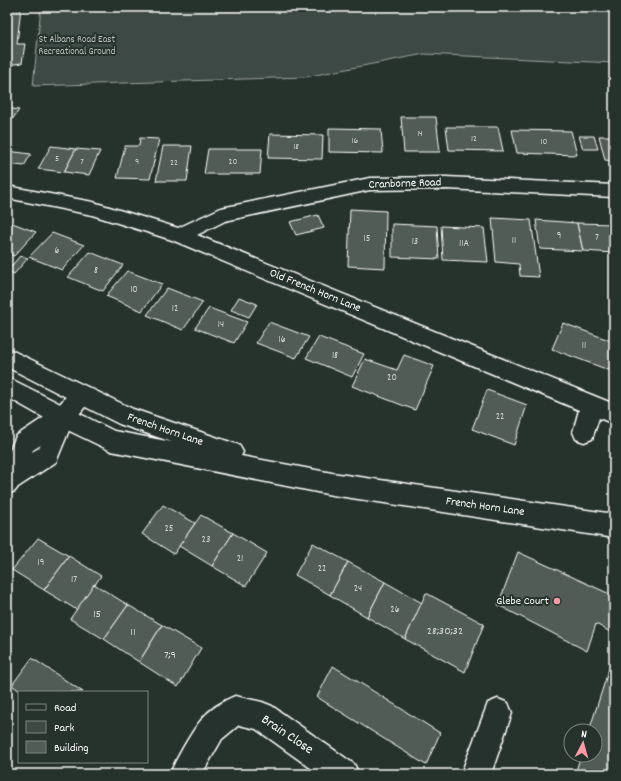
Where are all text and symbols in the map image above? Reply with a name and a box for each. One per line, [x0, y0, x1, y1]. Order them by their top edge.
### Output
park label: St Albans Road East Recreational Ground [39, 33, 116, 59]
house number: 14 [417, 128, 423, 141]
house number: 12 [471, 133, 477, 146]
house number: 16 [352, 135, 358, 148]
house number: 10 [541, 136, 548, 149]
house number: 18 [293, 141, 299, 154]
house number: 5 [55, 153, 59, 166]
house number: 7 [80, 156, 84, 169]
house number: 9 [135, 156, 139, 169]
house number: 20 [229, 156, 238, 169]
house number: 22 [170, 157, 178, 170]
street label: Cranborne Road [368, 174, 442, 194]
house number: 9 [557, 229, 561, 243]
house number: 7 [595, 231, 599, 245]
house number: 15 [364, 232, 371, 246]
house number: 11 [512, 234, 516, 248]
house number: 13 [412, 235, 418, 249]
house number: 11A [459, 237, 469, 251]
house number: 6 [55, 244, 60, 258]
house number: 8 [94, 264, 98, 278]
street label: Old French Horn Lane [267, 265, 363, 317]
house number: 10 [130, 283, 138, 297]
house number: 12 [172, 302, 178, 316]
house number: 14 [218, 318, 224, 332]
house number: 16 [278, 333, 286, 347]
house number: 11 [582, 339, 586, 353]
house number: 18 [332, 349, 338, 363]
house number: 20 [387, 371, 397, 385]
street label: French Horn Lane [125, 409, 205, 451]
house number: 22 [496, 410, 504, 424]
street label: French Horn Lane [445, 493, 525, 521]
house number: 25 [165, 522, 174, 536]
house number: 23 [202, 533, 210, 547]
house number: 21 [237, 552, 243, 566]
house number: 19 [38, 556, 44, 570]
house number: 22 [318, 562, 326, 576]
house number: 17 [71, 573, 77, 587]
house number: 24 [354, 582, 362, 596]
place label: Glebe Court [496, 593, 550, 610]
marker: Glebe Court [552, 596, 562, 606]
house number: 26 [390, 603, 400, 617]
house number: 15 [93, 606, 101, 623]
house number: 28;30;32 [427, 623, 463, 640]
house number: 11 [130, 624, 136, 641]
house number: 7;9 [164, 647, 176, 664]
legend [18, 691, 148, 763]
text: Road [54, 700, 76, 717]
street label: Brain Close [257, 710, 317, 760]
text: Park [54, 720, 75, 737]
north arrow [563, 723, 603, 763]
text: N [580, 727, 588, 743]
text: Building [54, 740, 89, 757]

